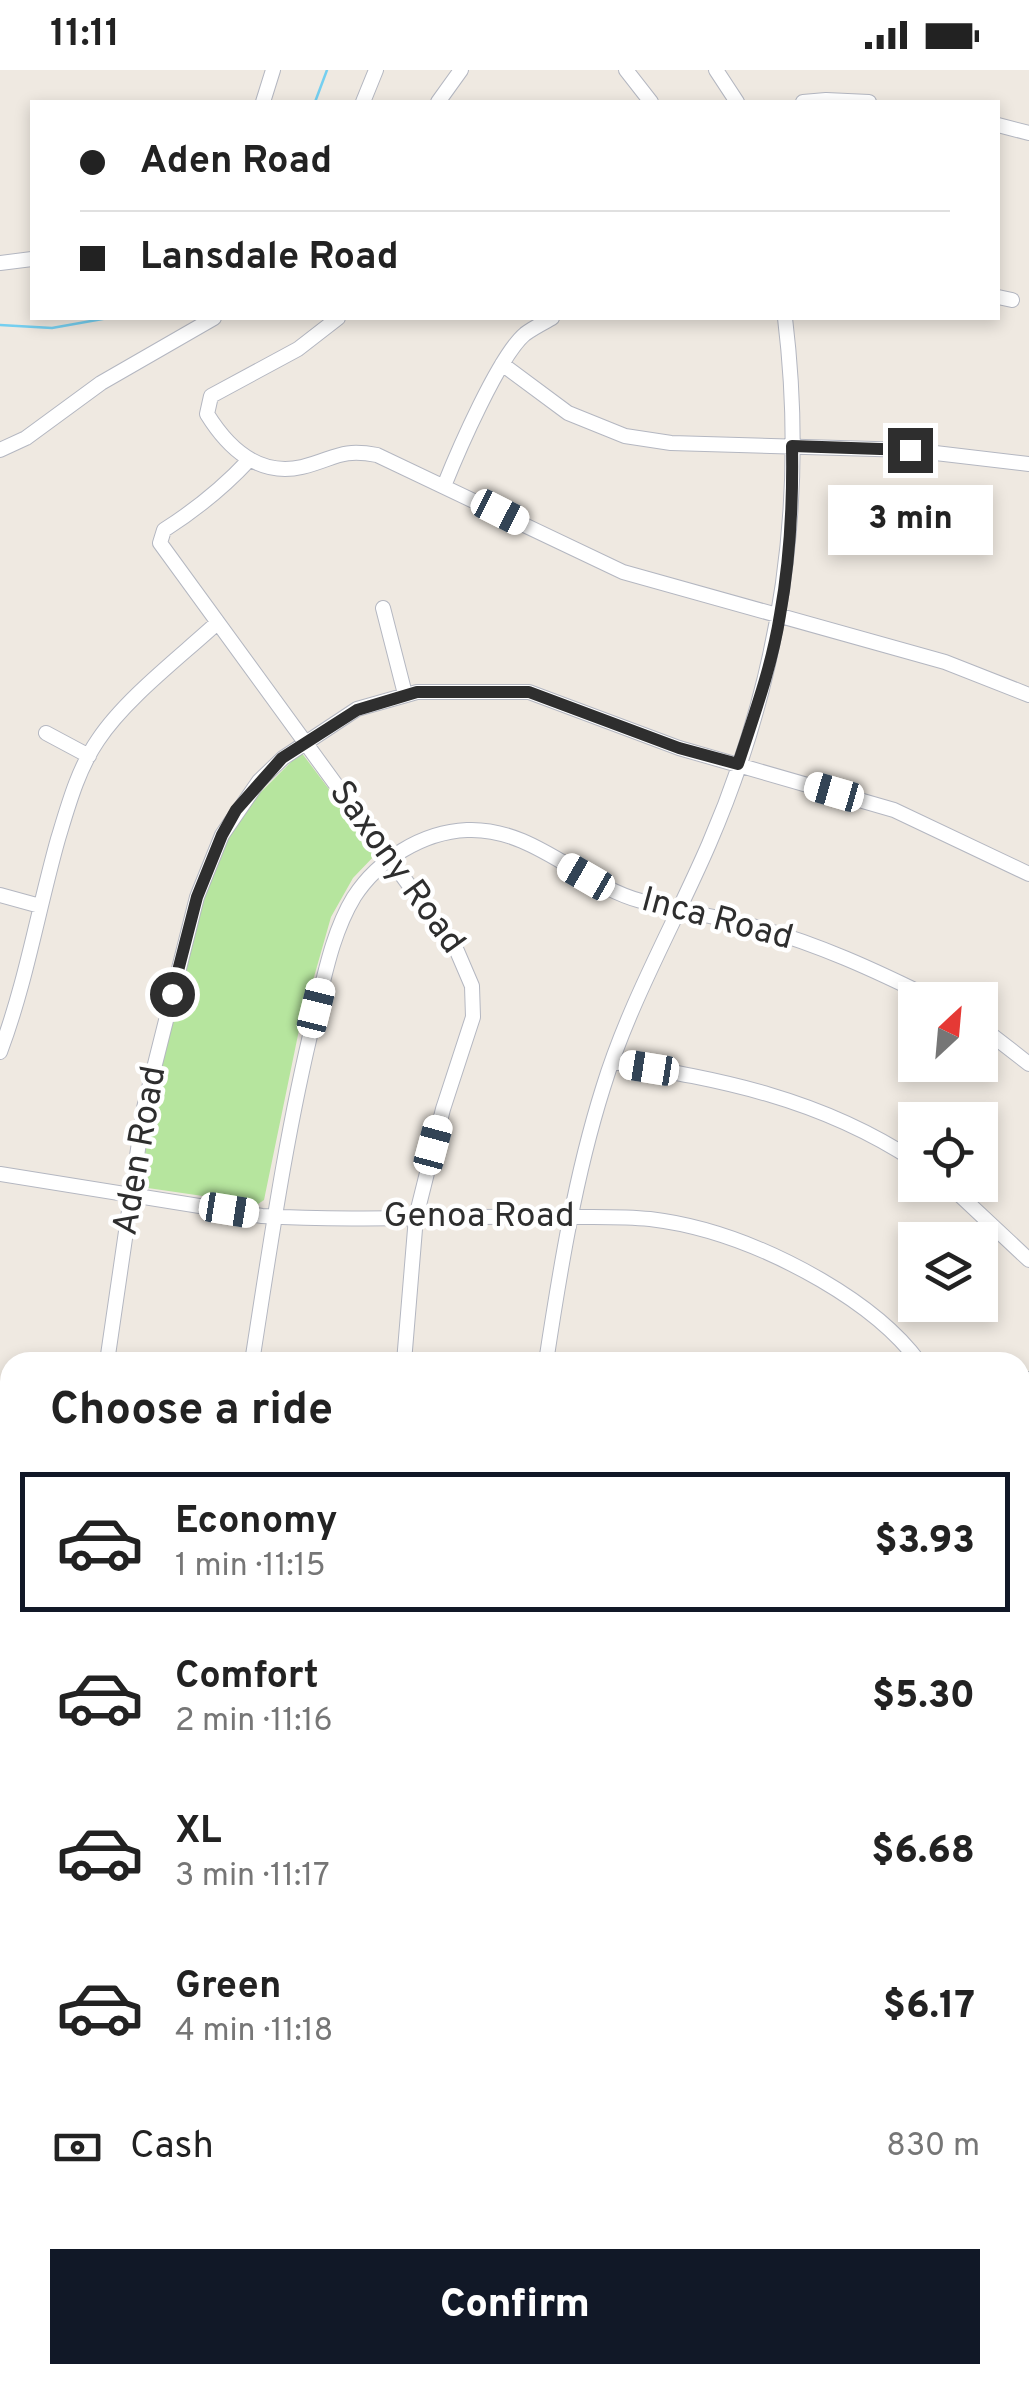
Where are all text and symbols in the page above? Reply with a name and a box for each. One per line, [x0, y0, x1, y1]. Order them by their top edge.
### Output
text: 11:11 [50, 11, 120, 60]
text: Aden Road [140, 138, 332, 187]
text: Lansdale Road [140, 234, 399, 283]
route end [888, 428, 933, 473]
car [466, 485, 534, 539]
callout: 3 min [828, 485, 992, 555]
text: 3 min [868, 500, 953, 540]
car [801, 769, 867, 815]
street label: Saxony Road [318, 773, 474, 963]
car [553, 849, 619, 905]
street label: Inca Road [636, 879, 798, 961]
route start [150, 972, 195, 1017]
car [294, 975, 338, 1041]
north arrow [898, 982, 998, 1082]
map controls [898, 982, 998, 1322]
car [617, 1048, 681, 1088]
street label: Aden Road [104, 1063, 178, 1239]
button: locate [898, 1102, 998, 1202]
car [411, 1112, 455, 1178]
car [197, 1190, 261, 1230]
street label: Genoa Road [383, 1195, 575, 1239]
button: layers [898, 1222, 998, 1322]
text: Choose a ride [50, 1383, 333, 1440]
icon: car [55, 1497, 145, 1587]
text: Economy [175, 1498, 337, 1547]
text: $3.93 [874, 1518, 975, 1567]
text: 1 min · 11:15 [175, 1547, 326, 1587]
icon: car [55, 1652, 145, 1742]
text: Comfort [175, 1653, 319, 1702]
text: $5.30 [872, 1673, 975, 1722]
text: 2 min · 11:16 [175, 1702, 333, 1742]
icon: car [55, 1807, 145, 1897]
text: XL [175, 1808, 222, 1857]
text: $6.68 [871, 1828, 975, 1877]
text: 3 min · 11:17 [175, 1857, 330, 1897]
icon: car [55, 1962, 145, 2052]
text: Green [175, 1963, 281, 2012]
text: $6.17 [883, 1983, 975, 2032]
text: 4 min · 11:18 [175, 2012, 333, 2052]
icon: cash [50, 2120, 105, 2175]
text: Cash [130, 2123, 214, 2172]
text: 830 m [886, 2127, 980, 2167]
button: Confirm [50, 2249, 980, 2364]

